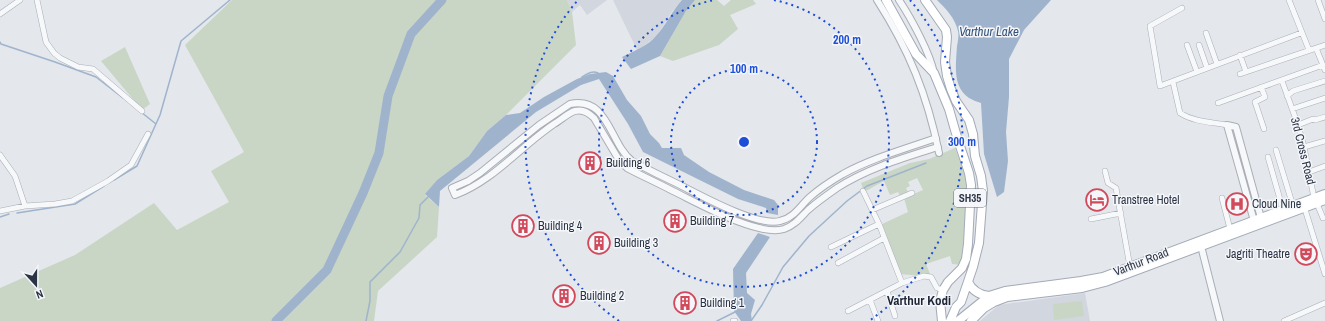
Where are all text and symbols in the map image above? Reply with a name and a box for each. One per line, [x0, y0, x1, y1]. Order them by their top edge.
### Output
water label: Varthur Lake [959, 23, 1019, 40]
text: 200 m [833, 32, 861, 48]
text: 100 m [730, 61, 758, 77]
street label: 3rd Cross Road [1287, 116, 1319, 186]
text: 300 m [948, 134, 976, 150]
centre of rings [737, 135, 751, 149]
building icon: Building 6 [577, 150, 603, 176]
place label: Building 6 [606, 155, 650, 171]
hotel icon: Transtree Hotel [1084, 187, 1110, 213]
road number: SH35 [954, 189, 986, 207]
hospital icon: Cloud Nine [1224, 191, 1250, 217]
place label: Transtree Hotel [1112, 192, 1179, 208]
place label: Cloud Nine [1252, 196, 1301, 212]
building icon: Building 7 [662, 208, 688, 234]
building icon: Building 4 [510, 213, 536, 239]
place label: Building 7 [690, 213, 735, 229]
place label: Building 4 [538, 218, 583, 234]
building icon: Building 3 [586, 230, 612, 256]
place label: Building 3 [614, 235, 658, 251]
theatre icon: Jagriti Theatre [1293, 241, 1319, 267]
street label: Varthur Road [1111, 244, 1171, 280]
place label: Jagriti Theatre [1226, 246, 1290, 262]
north arrow [16, 265, 56, 305]
building icon: Building 2 [551, 283, 577, 309]
text: N [34, 287, 45, 302]
place label: Building 2 [580, 288, 624, 304]
building icon: Building 1 [672, 290, 698, 316]
district label: Varthur Kodi [887, 292, 951, 309]
place label: Building 1 [700, 295, 745, 311]

